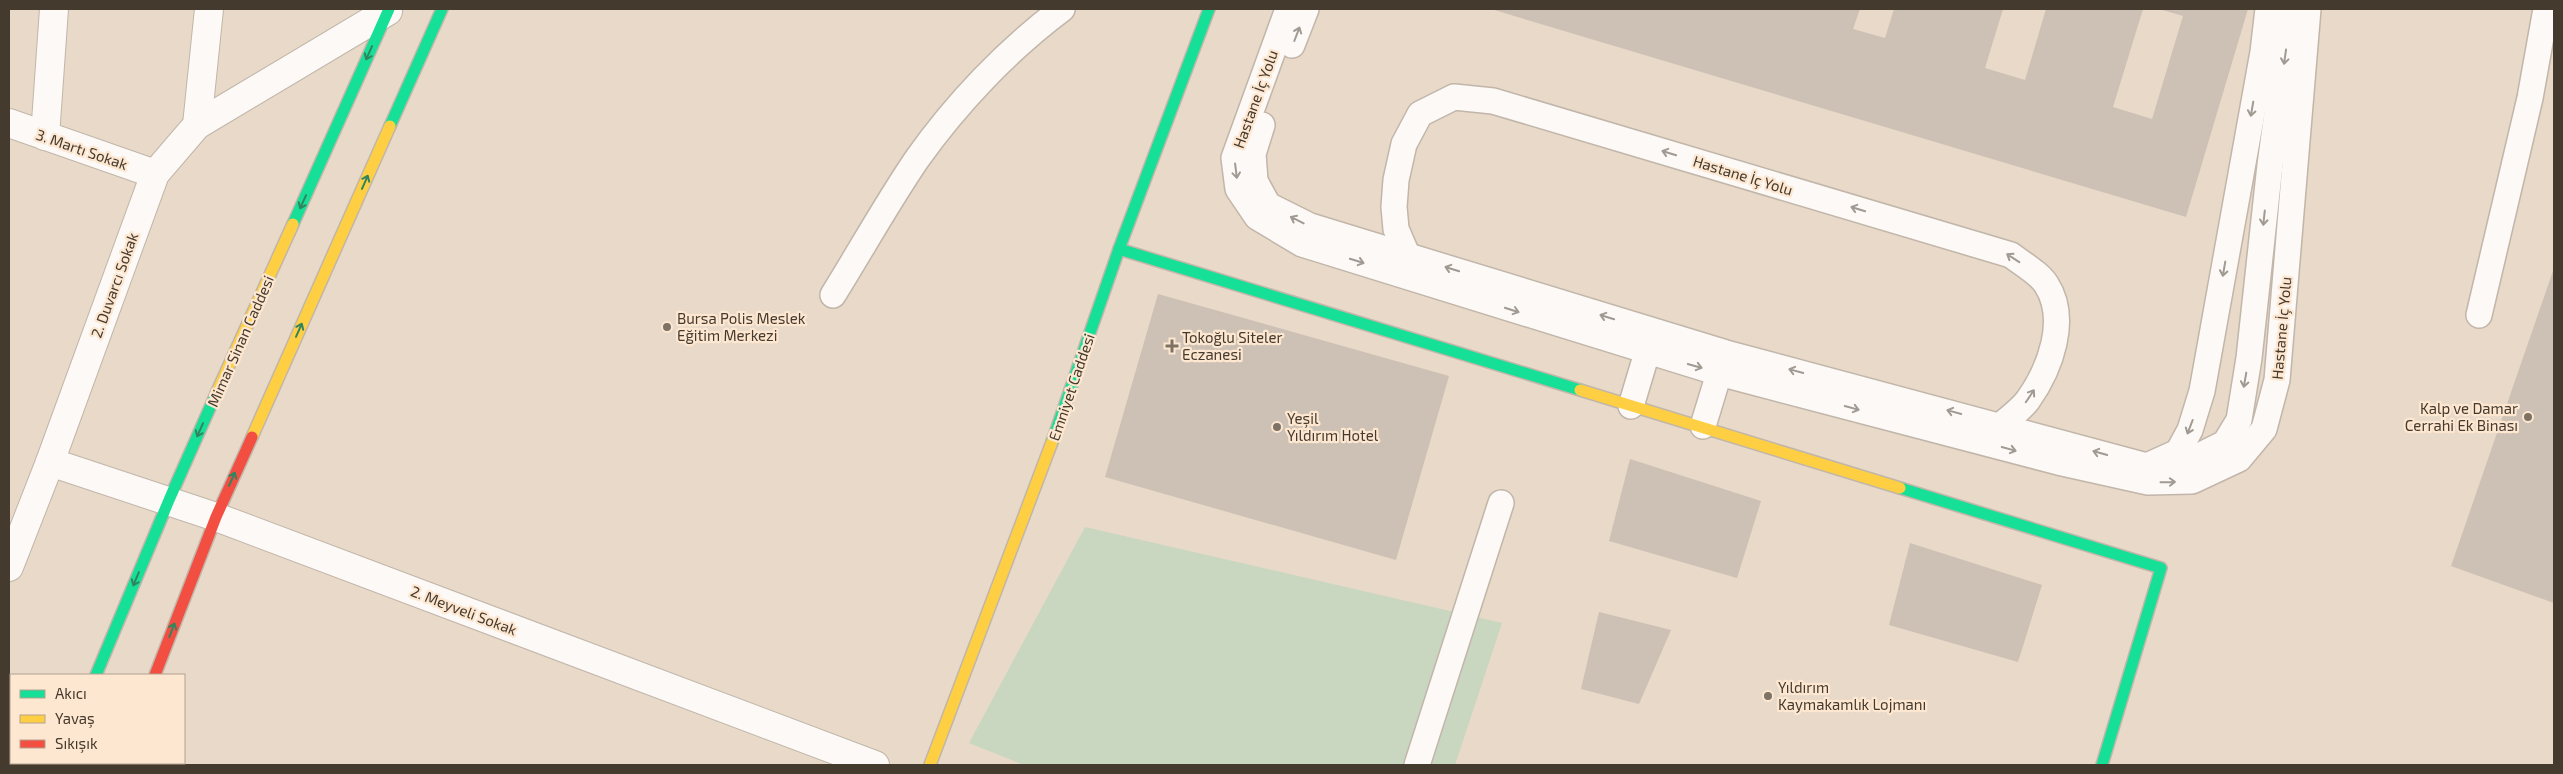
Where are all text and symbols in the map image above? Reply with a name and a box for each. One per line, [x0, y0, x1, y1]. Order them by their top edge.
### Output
one-way arrow [1293, 26, 1302, 42]
one-way arrow [364, 45, 374, 60]
street label: Hastane İç Yolu [1229, 47, 1282, 151]
one-way arrow [2280, 49, 2290, 65]
one-way arrow [2247, 100, 2257, 116]
street label: 3. Martı Sokak [34, 125, 131, 173]
one-way arrow [1662, 148, 1678, 158]
street label: Hastane İç Yolu [1691, 151, 1795, 200]
one-way arrow [1231, 162, 1241, 178]
one-way arrow [360, 175, 370, 190]
one-way arrow [297, 194, 307, 209]
one-way arrow [1851, 204, 1867, 214]
one-way arrow [2259, 210, 2269, 226]
one-way arrow [1290, 214, 1305, 224]
street label: 2. Duvarcı Sokak [87, 230, 141, 340]
one-way arrow [2006, 253, 2020, 263]
one-way arrow [1349, 257, 1365, 266]
one-way arrow [2218, 260, 2228, 276]
one-way arrow [1444, 264, 1460, 274]
street label: Mimar Sinan Caddesi [203, 273, 277, 409]
street label: Hastane İç Yolu [2268, 276, 2295, 380]
one-way arrow [1504, 305, 1520, 315]
place label: Bursa Polis Meslek Eğitim Merkezi [677, 309, 806, 344]
one-way arrow [1599, 312, 1615, 322]
marker: Bursa Polis Meslek Eğitim Merkezi [661, 321, 673, 333]
one-way arrow [294, 323, 304, 338]
place label: Tokoğlu Siteler Eczanesi [1182, 328, 1283, 363]
street label: Emniyet Caddesi [1044, 331, 1098, 443]
marker: Tokoğlu Siteler Eczanesi [1166, 340, 1178, 352]
one-way arrow [1686, 362, 1702, 372]
one-way arrow [1789, 366, 1805, 375]
one-way arrow [2240, 371, 2250, 387]
one-way arrow [2024, 389, 2035, 403]
place label: Kalp ve Damar Cerrahi Ek Binası [2405, 399, 2518, 434]
one-way arrow [1843, 403, 1859, 413]
one-way arrow [1946, 407, 1962, 417]
place label: Yeşil Yıldırım Hotel [1287, 409, 1379, 444]
marker: Kalp ve Damar Cerrahi Ek Binası [2522, 411, 2534, 423]
one-way arrow [2185, 419, 2194, 434]
marker: Yeşil Yıldırım Hotel [1271, 421, 1283, 433]
one-way arrow [195, 422, 205, 437]
one-way arrow [2001, 444, 2017, 454]
one-way arrow [2092, 447, 2108, 457]
one-way arrow [228, 472, 238, 487]
one-way arrow [2159, 477, 2175, 487]
one-way arrow [131, 571, 140, 586]
street label: 2. Meyveli Sokak [408, 581, 520, 639]
one-way arrow [168, 623, 177, 638]
legend [10, 674, 185, 764]
place label: Yıldırım Kaymakamlık Lojmanı [1778, 678, 1926, 714]
text: Akıcı [55, 684, 87, 702]
marker: Yıldırım Kaymakamlık Lojmanı [1762, 690, 1774, 702]
text: Yavaş [55, 709, 95, 728]
text: Sıkışık [55, 734, 98, 753]

